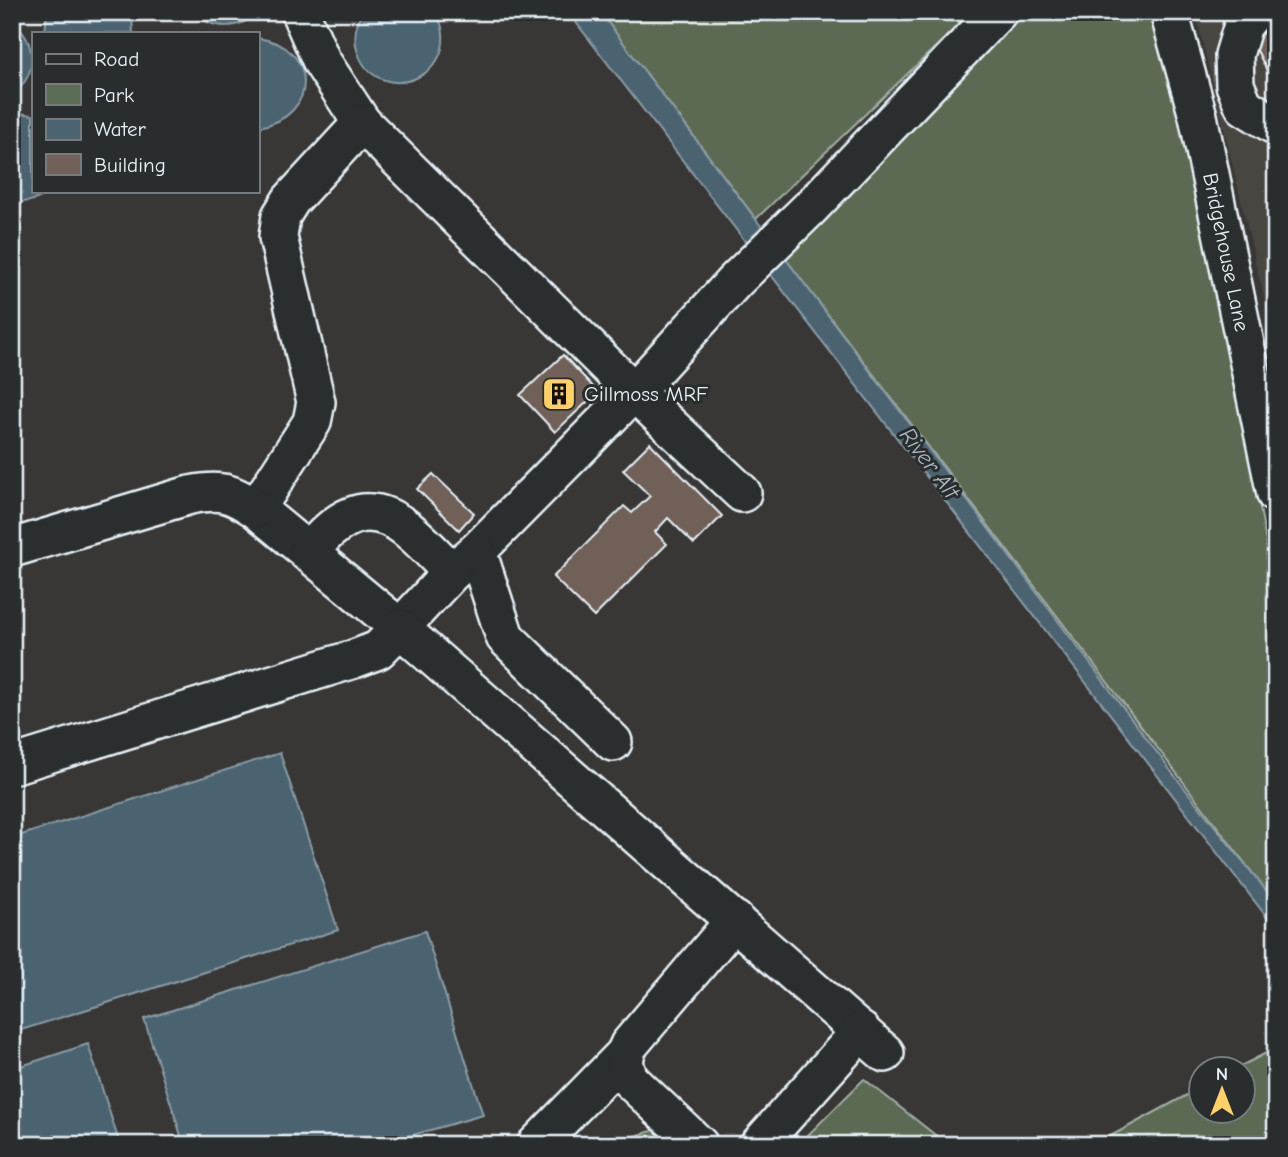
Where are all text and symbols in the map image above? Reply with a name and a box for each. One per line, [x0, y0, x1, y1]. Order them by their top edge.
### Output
legend [32, 32, 259, 192]
text: Road [94, 47, 139, 71]
text: Park [94, 83, 134, 107]
text: Water [94, 117, 147, 141]
text: Building [94, 153, 166, 177]
street label: Bridgehouse Lane [1198, 171, 1254, 334]
building icon: Gillmoss MRF [540, 375, 578, 413]
place label: Gillmoss MRF [584, 382, 708, 406]
water label: River Alt [894, 422, 966, 506]
north arrow [1186, 1056, 1256, 1126]
text: N [1216, 1063, 1228, 1085]

